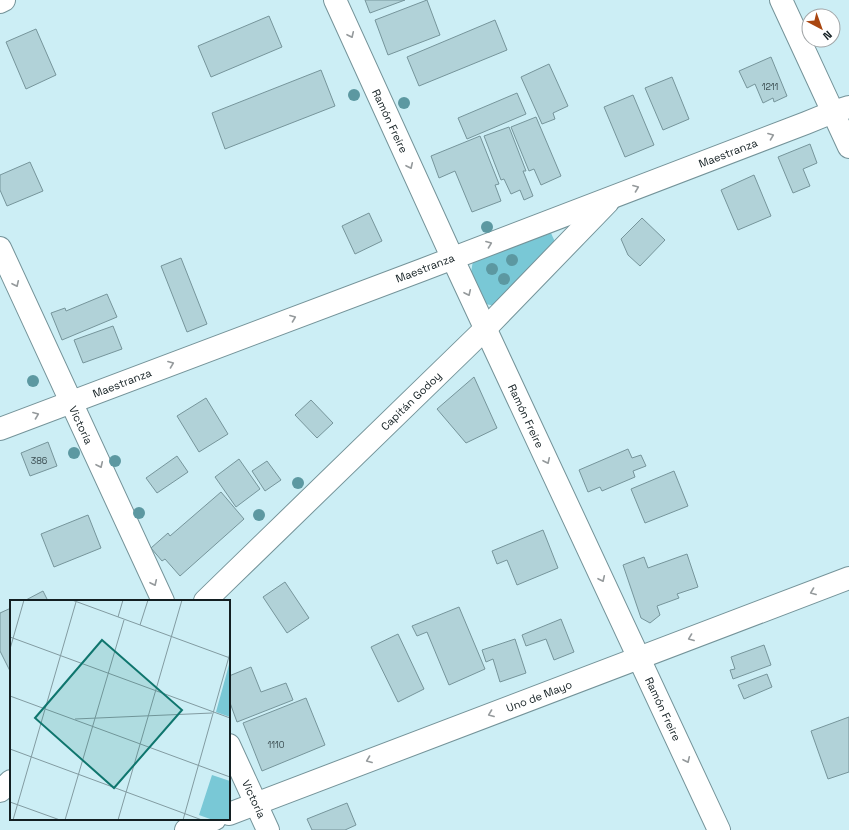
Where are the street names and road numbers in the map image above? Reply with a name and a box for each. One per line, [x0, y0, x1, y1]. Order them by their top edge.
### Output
street label: Ramón Freire [369, 87, 411, 155]
street label: Maestranza [697, 135, 760, 171]
street label: Maestranza [394, 250, 457, 286]
street label: Maestranza [91, 365, 154, 401]
street label: Capitán Godoy [378, 369, 444, 433]
street label: Ramón Freire [505, 382, 547, 450]
street label: Victoria [66, 404, 96, 447]
street label: Ramón Freire [642, 675, 684, 743]
street label: Uno de Mayo [504, 677, 574, 715]
street label: Victoria [239, 778, 269, 821]

